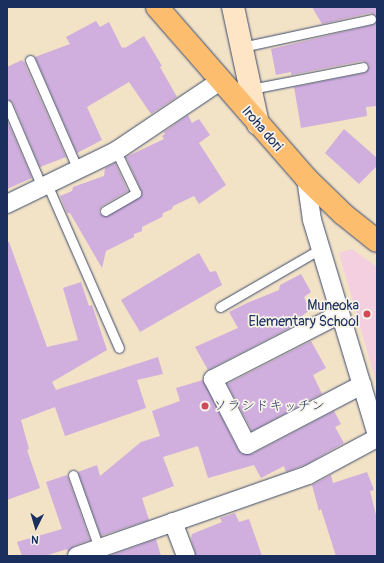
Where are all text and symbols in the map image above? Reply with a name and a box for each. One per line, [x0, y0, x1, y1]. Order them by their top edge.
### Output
street label: Iroha dori [238, 103, 286, 155]
place label: Muneoka Elementary School [248, 298, 359, 330]
marker: Muneoka Elementary School [362, 309, 372, 319]
place label: ソラシドキッチン [213, 398, 325, 414]
marker: ソラシドキッチン [200, 401, 210, 411]
north arrow [16, 507, 56, 547]
text: N [31, 533, 39, 546]

